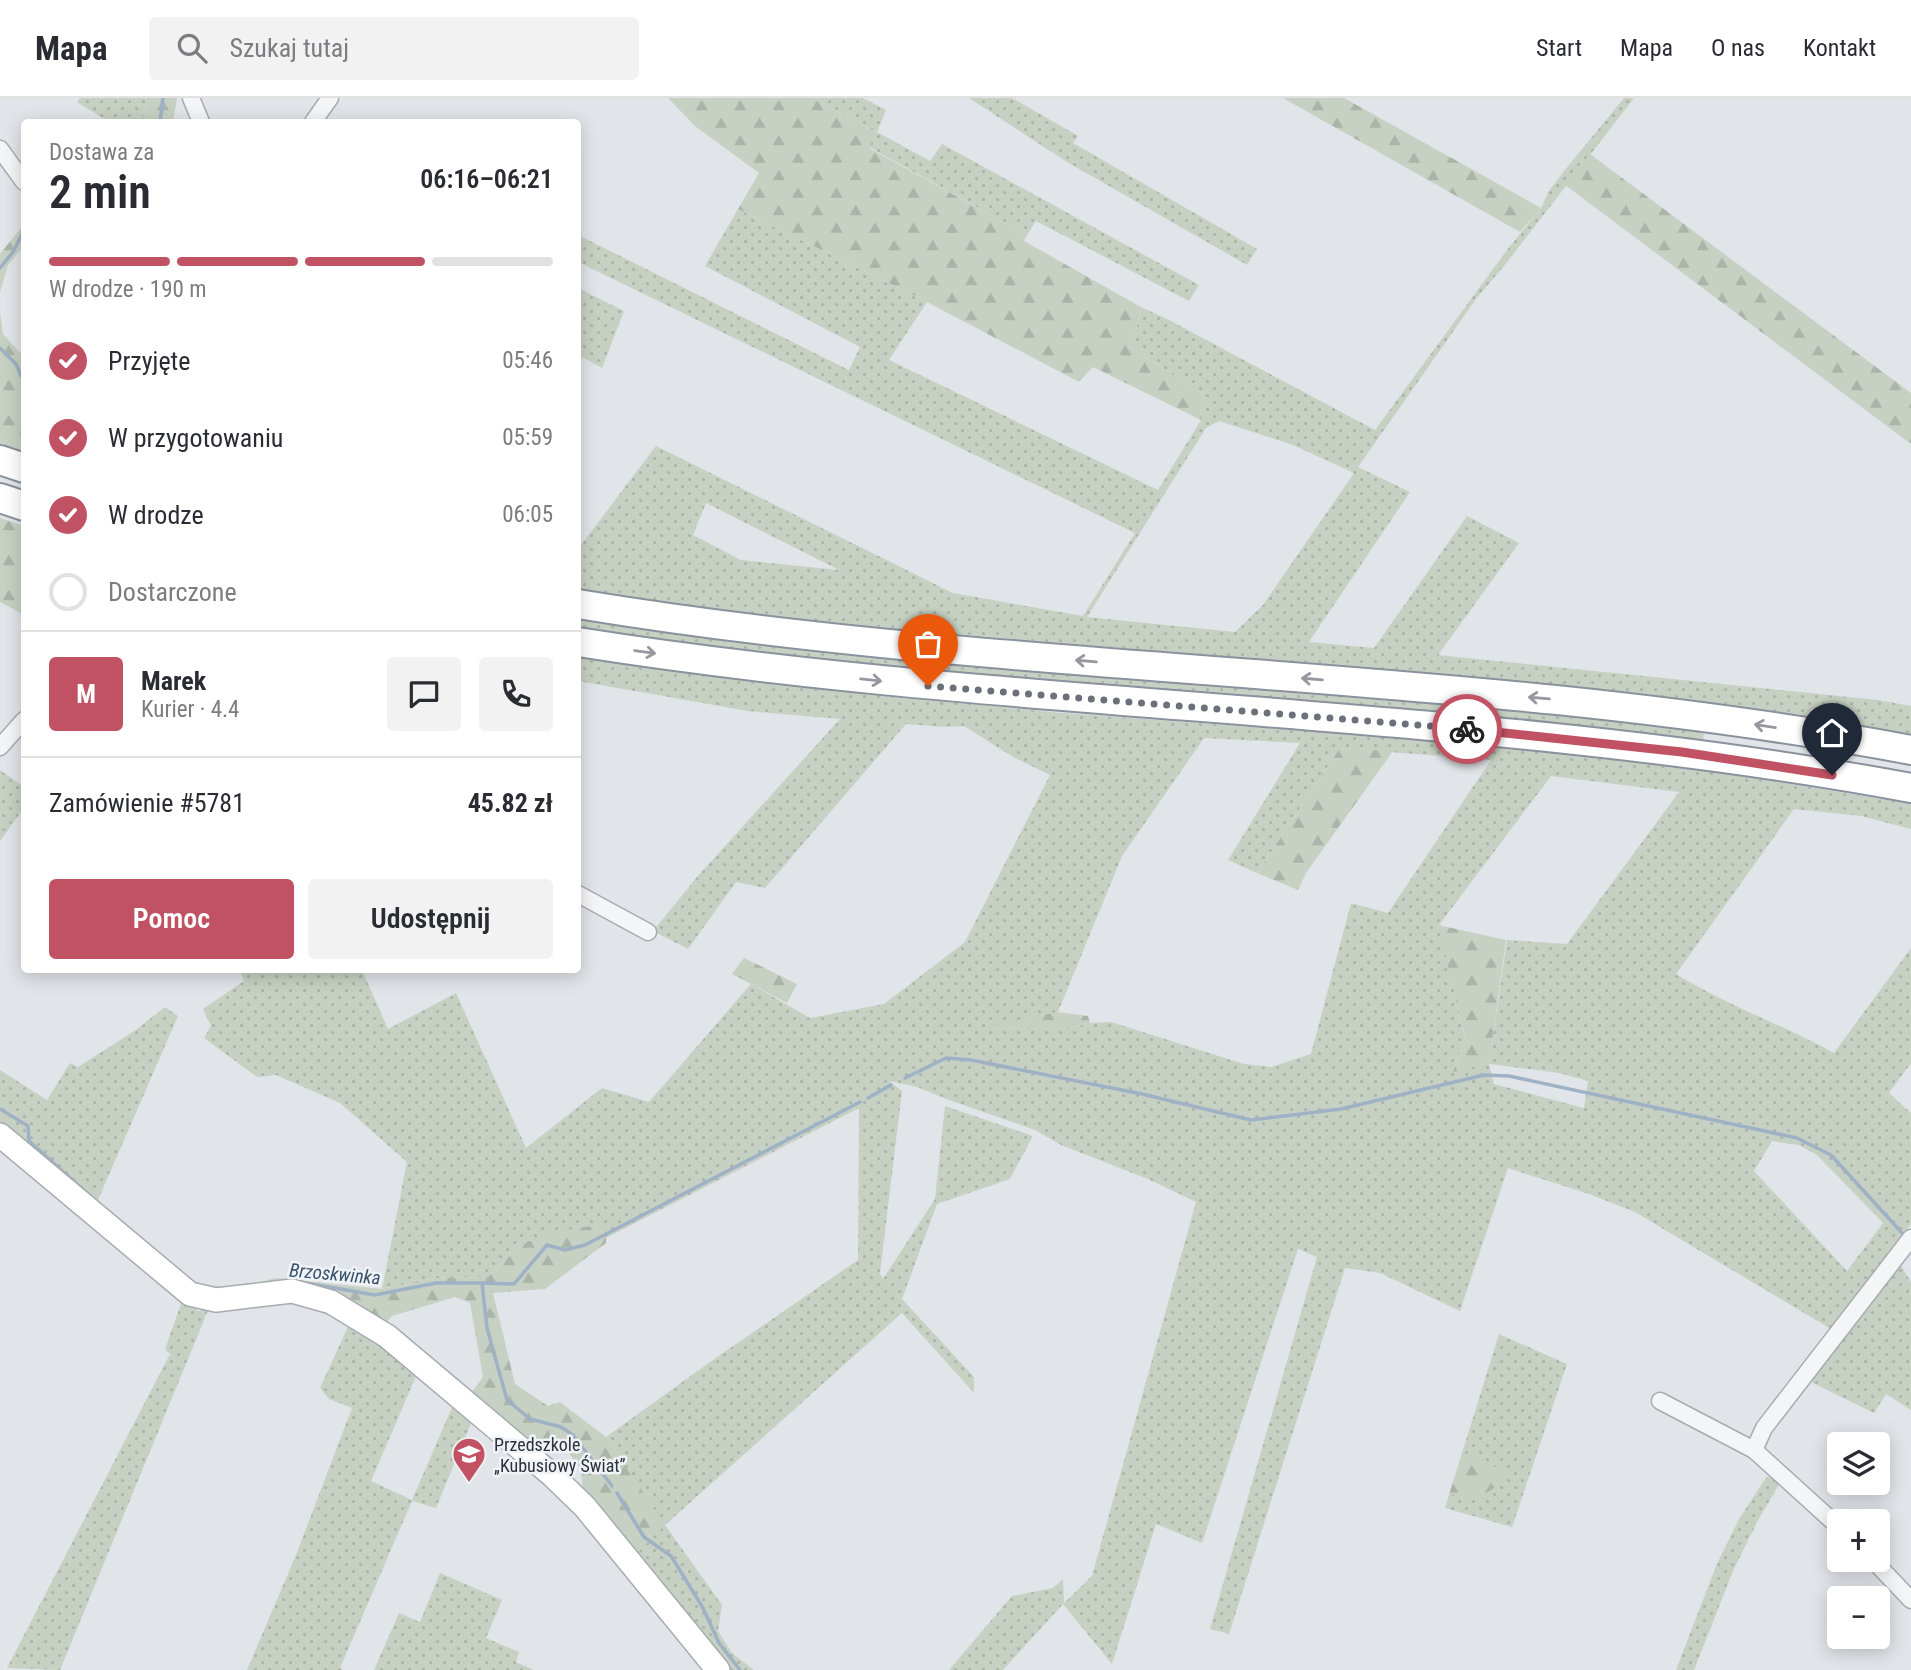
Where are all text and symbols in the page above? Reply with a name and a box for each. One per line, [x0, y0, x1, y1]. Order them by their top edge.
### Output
search box [149, 17, 639, 80]
text: Mapa [35, 29, 107, 68]
icon: search [173, 29, 211, 67]
text: Szukaj tutaj [229, 33, 349, 63]
text: Start [1536, 34, 1582, 62]
text: Mapa [1620, 34, 1673, 62]
text: O nas [1711, 34, 1765, 62]
text: Kontakt [1803, 34, 1876, 62]
text: Dostawa za [49, 139, 154, 166]
text: 06:16–06:21 [420, 164, 553, 194]
text: 2 min [49, 165, 151, 219]
text: W drodze · 190 m [49, 276, 206, 303]
icon: check [49, 342, 87, 380]
text: Przyjęte [108, 346, 190, 376]
text: 05:46 [502, 347, 553, 374]
icon: check [49, 419, 87, 457]
text: W przygotowaniu [108, 423, 283, 453]
text: 05:59 [502, 424, 553, 451]
icon: check [49, 496, 87, 534]
text: W drodze [108, 500, 204, 530]
text: 06:05 [502, 501, 553, 528]
text: Dostarczone [108, 577, 237, 607]
pin [898, 614, 958, 686]
icon: bag [909, 625, 947, 663]
one-way arrow [633, 646, 656, 659]
one-way arrow [1074, 655, 1097, 668]
button: chat [387, 657, 461, 731]
button: phone [479, 657, 553, 731]
text: Marek [141, 666, 206, 696]
one-way arrow [1302, 672, 1324, 685]
one-way arrow [859, 674, 881, 687]
text: M [76, 679, 96, 709]
one-way arrow [1528, 691, 1551, 704]
courier [1432, 694, 1502, 764]
text: Kurier · 4.4 [141, 696, 239, 723]
pin [1802, 703, 1862, 775]
icon: bike [1448, 710, 1486, 748]
icon: home [1813, 714, 1851, 752]
one-way arrow [1754, 719, 1777, 732]
text: Zamówienie #5781 [49, 788, 245, 818]
text: 45.82 zł [468, 788, 553, 818]
button: Pomoc [49, 879, 294, 959]
button: Udostępnij [308, 879, 553, 959]
water label: Brzoskwinka [288, 1259, 382, 1289]
map controls [1827, 1432, 1890, 1649]
button: layers [1827, 1432, 1890, 1495]
place label: Przedszkole „Kubusiowy Świat” [494, 1434, 626, 1476]
school or university icon: Przedszkole „Kubusiowy Świat” [450, 1435, 488, 1484]
button: + [1827, 1509, 1890, 1572]
button: − [1827, 1586, 1890, 1649]

